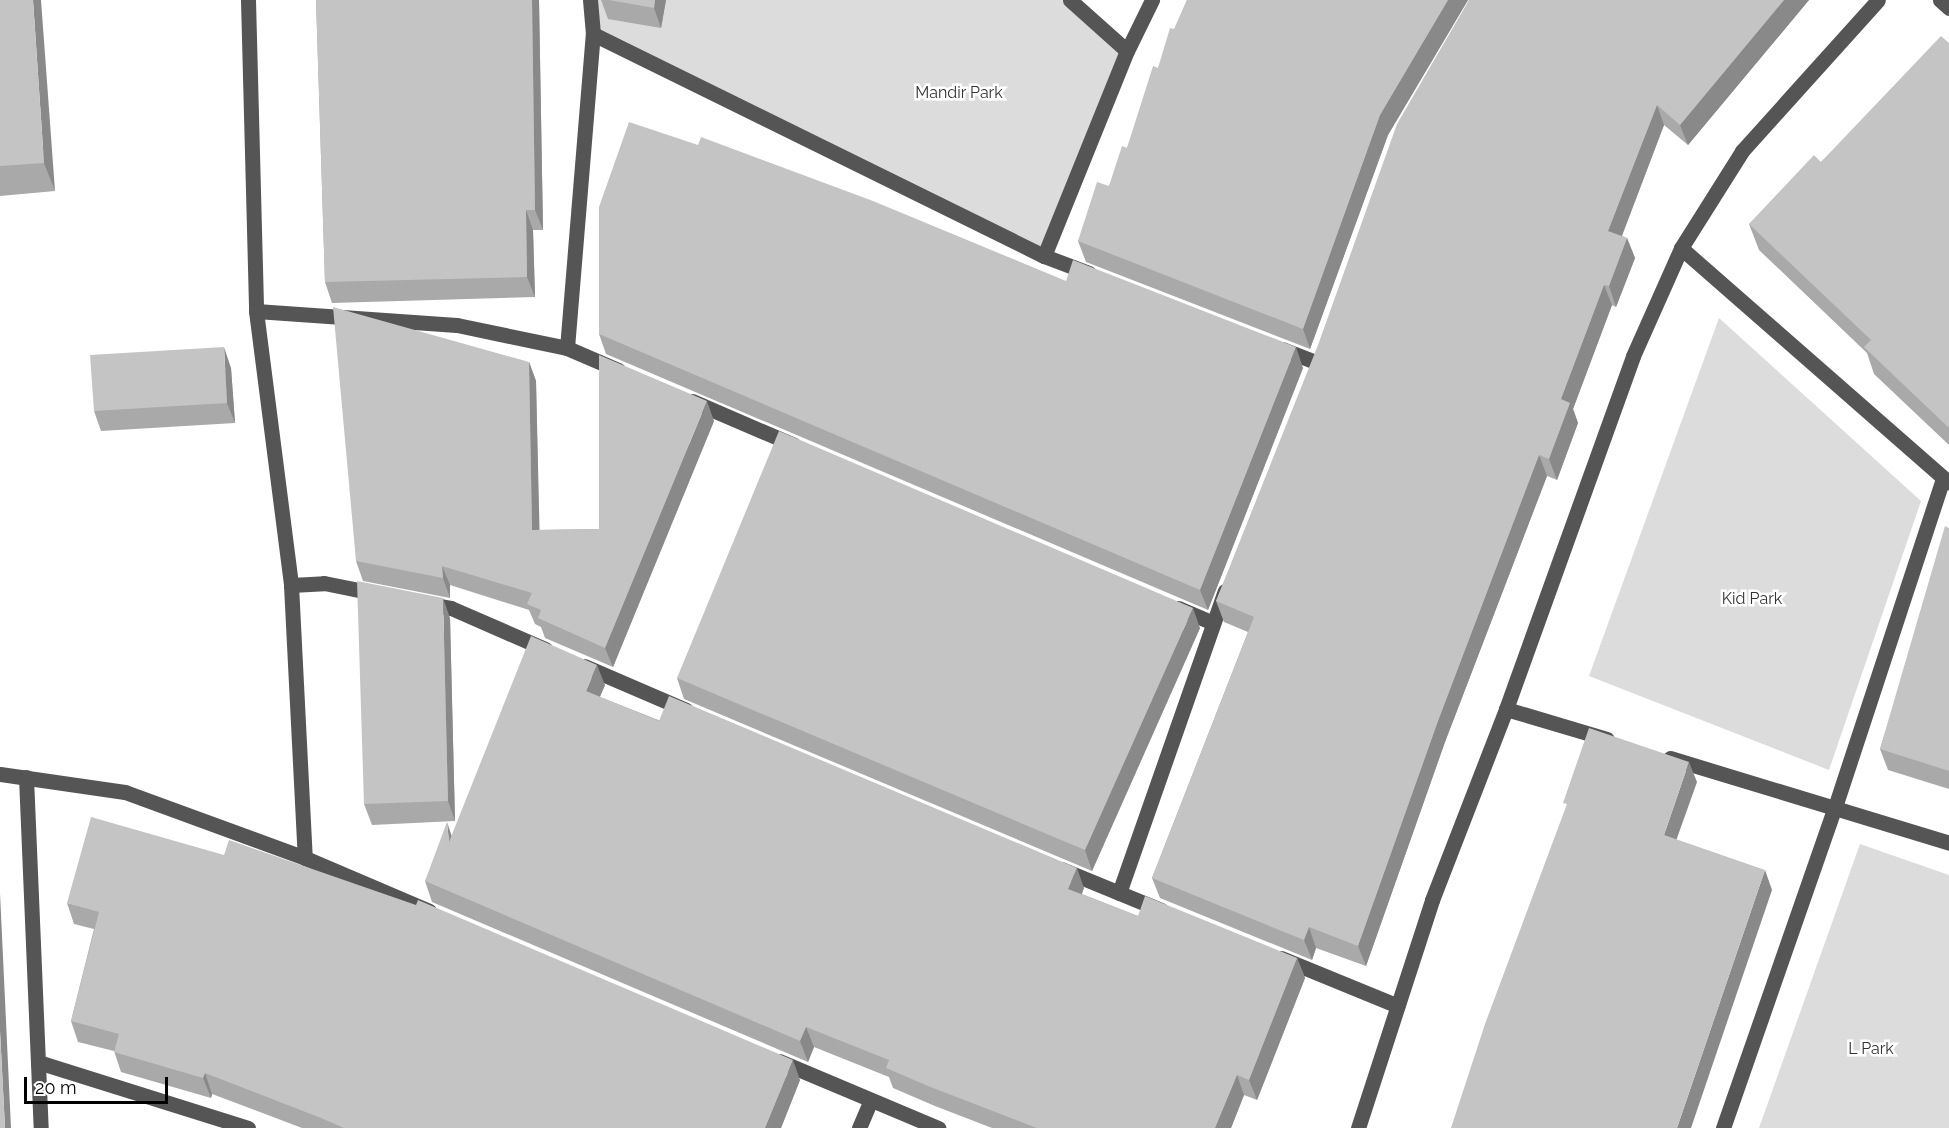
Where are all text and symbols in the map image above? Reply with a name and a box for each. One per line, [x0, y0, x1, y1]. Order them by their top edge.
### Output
park label: Mandir Park [915, 83, 1003, 103]
park label: Kid Park [1722, 589, 1782, 609]
park label: L Park [1848, 1039, 1894, 1059]
scale bar [27, 1065, 171, 1103]
text: 20 m [35, 1077, 77, 1098]

